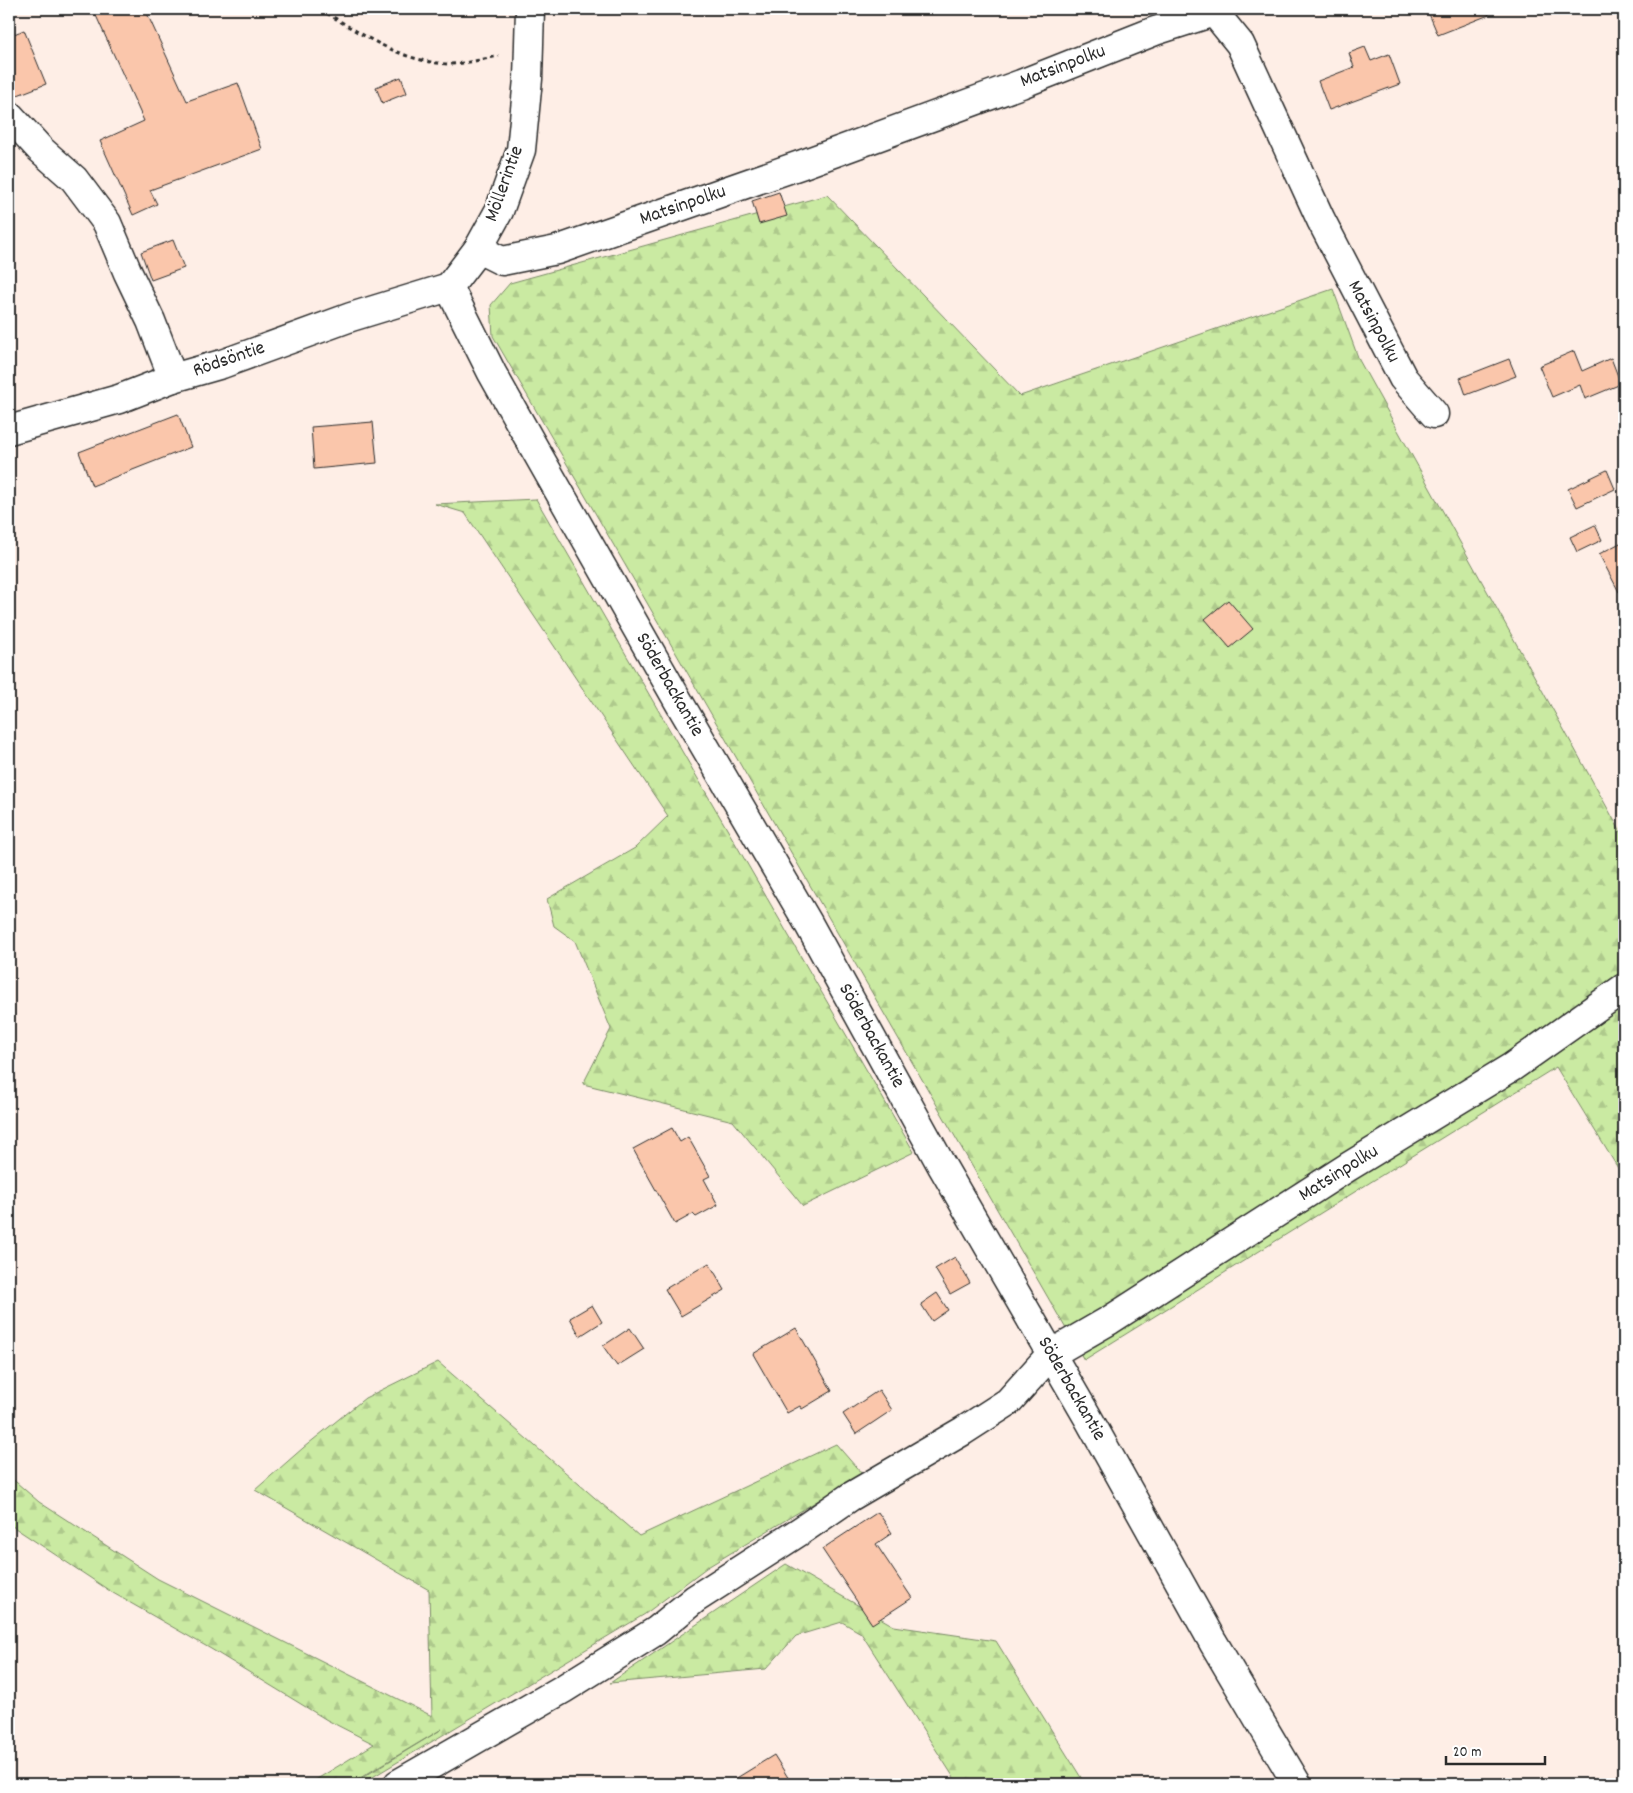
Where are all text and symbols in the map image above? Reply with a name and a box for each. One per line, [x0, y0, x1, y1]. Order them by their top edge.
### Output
street label: Matsinpolku [1016, 38, 1110, 96]
street label: Möllerintie [478, 142, 532, 226]
street label: Matsinpolku [636, 178, 730, 234]
street label: Matsinpolku [1340, 276, 1406, 368]
street label: Rödsöntie [189, 335, 269, 385]
street label: Söderbackantie [628, 628, 710, 742]
street label: Söderbackantie [831, 978, 911, 1094]
street label: Matsinpolku [1294, 1138, 1384, 1210]
street label: Söderbackantie [1030, 1332, 1112, 1446]
scale bar [1446, 1733, 1544, 1765]
text: 20 m [1453, 1742, 1481, 1764]

